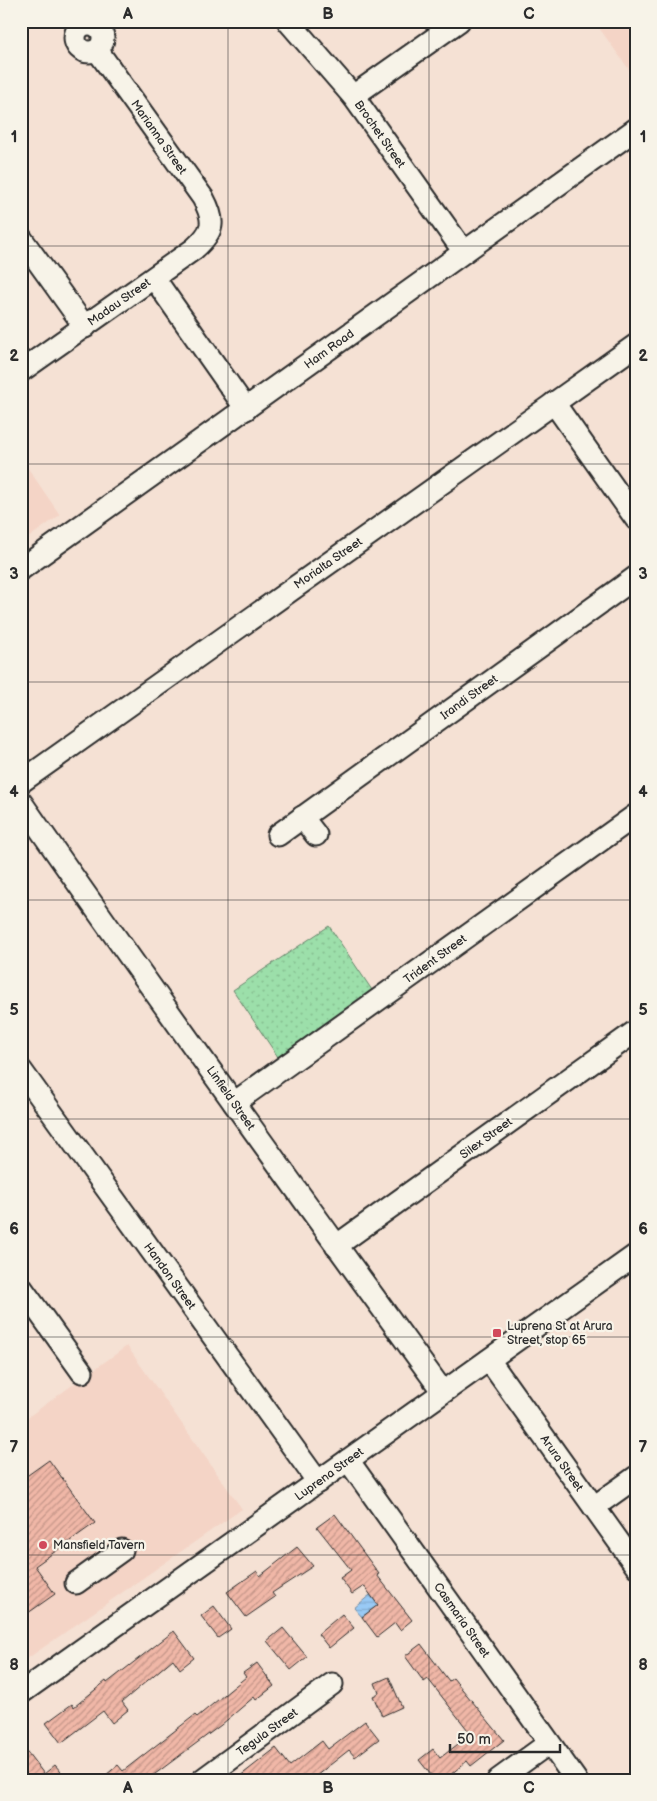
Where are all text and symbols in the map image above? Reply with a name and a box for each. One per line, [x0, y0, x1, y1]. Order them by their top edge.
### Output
text: A [122, 5, 133, 24]
text: B [322, 5, 334, 24]
text: C [523, 5, 535, 24]
street label: Marianna Street [127, 97, 190, 178]
street label: Brochet Street [351, 98, 409, 171]
text: 1 [11, 128, 17, 147]
text: 1 [640, 128, 646, 147]
street label: Madau Street [85, 275, 154, 330]
street label: Ham Road [302, 326, 357, 372]
text: 2 [9, 347, 19, 366]
text: 2 [638, 347, 648, 366]
street label: Morialta Street [291, 534, 366, 592]
text: 3 [9, 565, 19, 584]
text: 3 [638, 565, 648, 584]
street label: Irandi Street [438, 671, 501, 723]
text: 4 [9, 783, 19, 802]
text: 4 [638, 783, 648, 802]
street label: Trident Street [401, 931, 470, 987]
text: 5 [9, 1001, 19, 1020]
text: 5 [638, 1001, 648, 1020]
street label: Linfield Street [203, 1063, 258, 1133]
street label: Silex Street [457, 1114, 516, 1162]
text: 6 [9, 1220, 19, 1239]
text: 6 [638, 1220, 648, 1239]
street label: Handon Street [140, 1240, 199, 1313]
place label: Luprena St at Arura Street, stop 65 [507, 1319, 613, 1348]
marker: Luprena St at Arura Street, stop 65 [491, 1327, 503, 1339]
street label: Arura Street [537, 1432, 587, 1495]
text: 7 [10, 1438, 19, 1457]
text: 7 [639, 1438, 648, 1457]
street label: Luprena Street [292, 1444, 367, 1504]
place label: Mansfield Tavern [53, 1538, 145, 1553]
marker: Mansfield Tavern [37, 1539, 49, 1551]
street label: Casmaria Street [430, 1580, 493, 1661]
text: 8 [9, 1656, 19, 1675]
text: 8 [638, 1656, 648, 1675]
street label: Tegula Street [234, 1705, 301, 1760]
scale bar [450, 1721, 560, 1753]
text: 50 m [457, 1730, 491, 1749]
text: A [122, 1779, 133, 1798]
text: B [322, 1779, 334, 1798]
text: C [523, 1779, 535, 1798]

